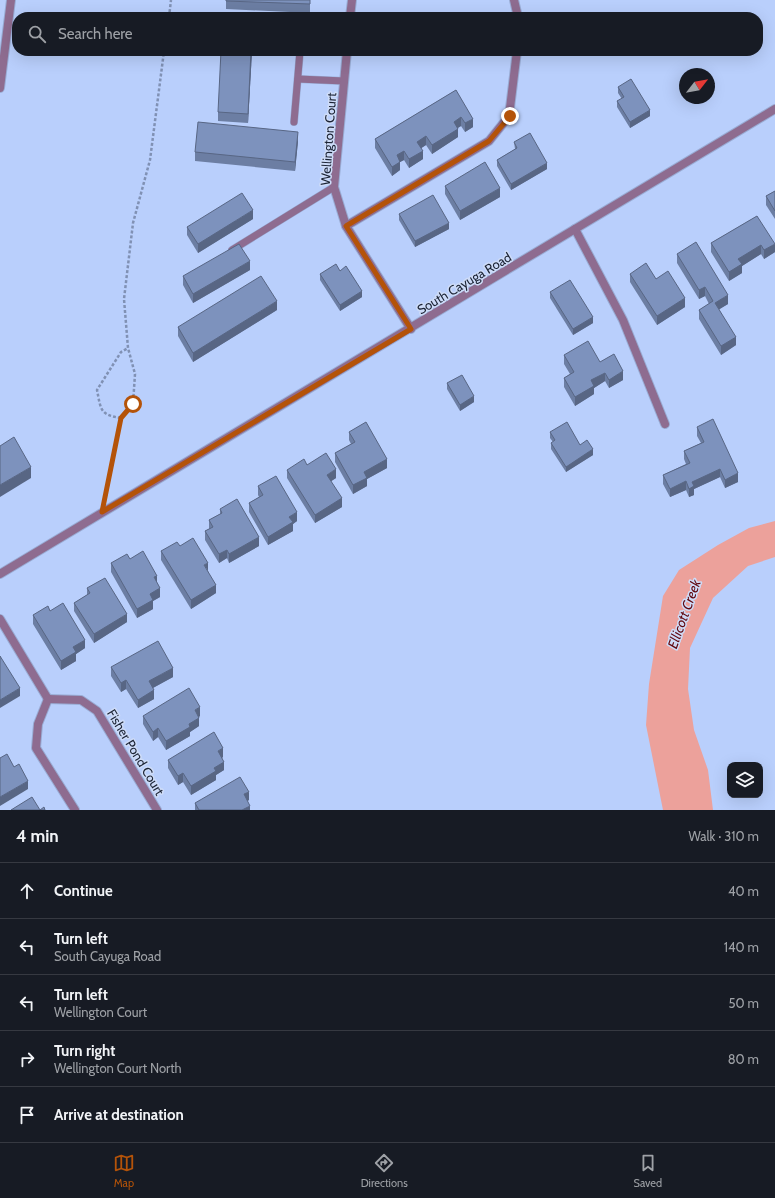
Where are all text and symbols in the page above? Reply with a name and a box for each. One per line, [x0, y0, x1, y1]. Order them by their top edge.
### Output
search box [12, 12, 763, 56]
icon: search [26, 23, 48, 45]
text: Search here [58, 25, 133, 43]
north arrow [679, 68, 715, 104]
street label: Wellington Court [317, 91, 339, 186]
route end [501, 107, 519, 125]
street label: South Cayuga Road [414, 249, 514, 317]
route start [124, 395, 142, 413]
water label: Ellicott Creek [663, 576, 705, 651]
street label: Fisher Pond Court [104, 706, 168, 799]
map controls [727, 762, 763, 798]
button: layers [727, 762, 763, 798]
text: 4 min [16, 826, 59, 846]
text: Walk · 310 m [688, 828, 759, 844]
icon: ahead [16, 880, 38, 902]
text: Continue [54, 882, 113, 900]
text: 40 m [728, 883, 759, 899]
text: Turn left [54, 930, 108, 948]
icon: left [16, 936, 38, 958]
text: 140 m [724, 939, 759, 955]
text: South Cayuga Road [54, 948, 161, 964]
text: Turn left [54, 986, 108, 1004]
icon: left [16, 992, 38, 1014]
text: 50 m [729, 995, 759, 1011]
text: Wellington Court [54, 1004, 147, 1020]
text: Turn right [54, 1042, 115, 1060]
icon: right [16, 1048, 38, 1070]
text: 80 m [728, 1051, 759, 1067]
text: Wellington Court North [54, 1060, 182, 1076]
icon: arrive [16, 1104, 38, 1126]
text: Arrive at destination [54, 1106, 184, 1124]
tab: Map [113, 1152, 135, 1190]
tab: Directions [361, 1152, 408, 1190]
tab: Saved [634, 1152, 662, 1190]

